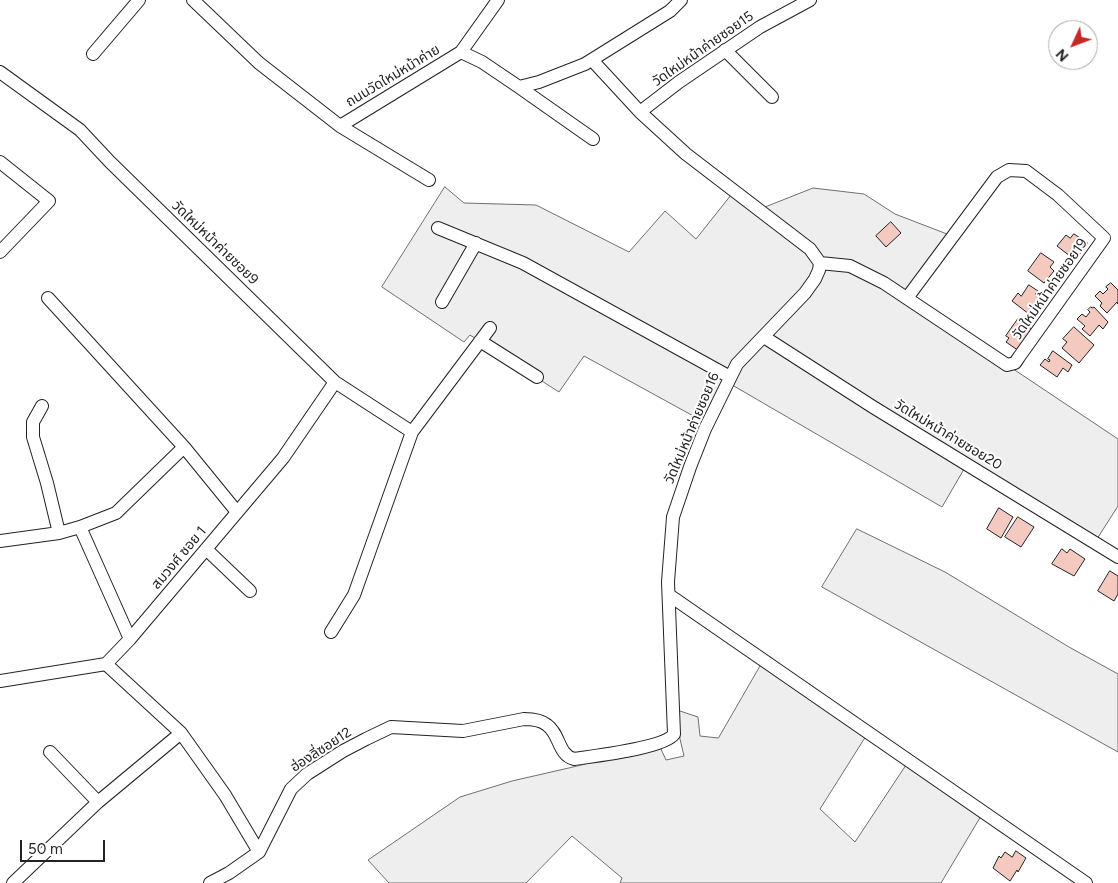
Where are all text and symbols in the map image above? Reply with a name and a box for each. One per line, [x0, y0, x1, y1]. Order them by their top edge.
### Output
street label: วัดใหม่หน้าค่ายซอย15 [649, 8, 757, 90]
north arrow [1048, 20, 1098, 70]
street label: ถนนวัดใหม่หน้าค่าย [343, 41, 443, 111]
text: N [1052, 45, 1072, 65]
street label: วัดใหม่หน้าค่ายซอย9 [168, 198, 262, 288]
street label: วัดใหม่หน้าค่ายซอย19 [1009, 235, 1091, 343]
street label: วัดใหม่หน้าค่ายซอย16 [661, 370, 723, 486]
street label: วัดใหม่หน้าค่ายซอย20 [891, 396, 1005, 474]
street label: สมวงศ์ ซอย 1 [148, 523, 210, 593]
street label: ฮ่องลี่ซอย12 [287, 724, 355, 776]
scale bar [22, 830, 108, 862]
text: 50 m [28, 840, 63, 858]

